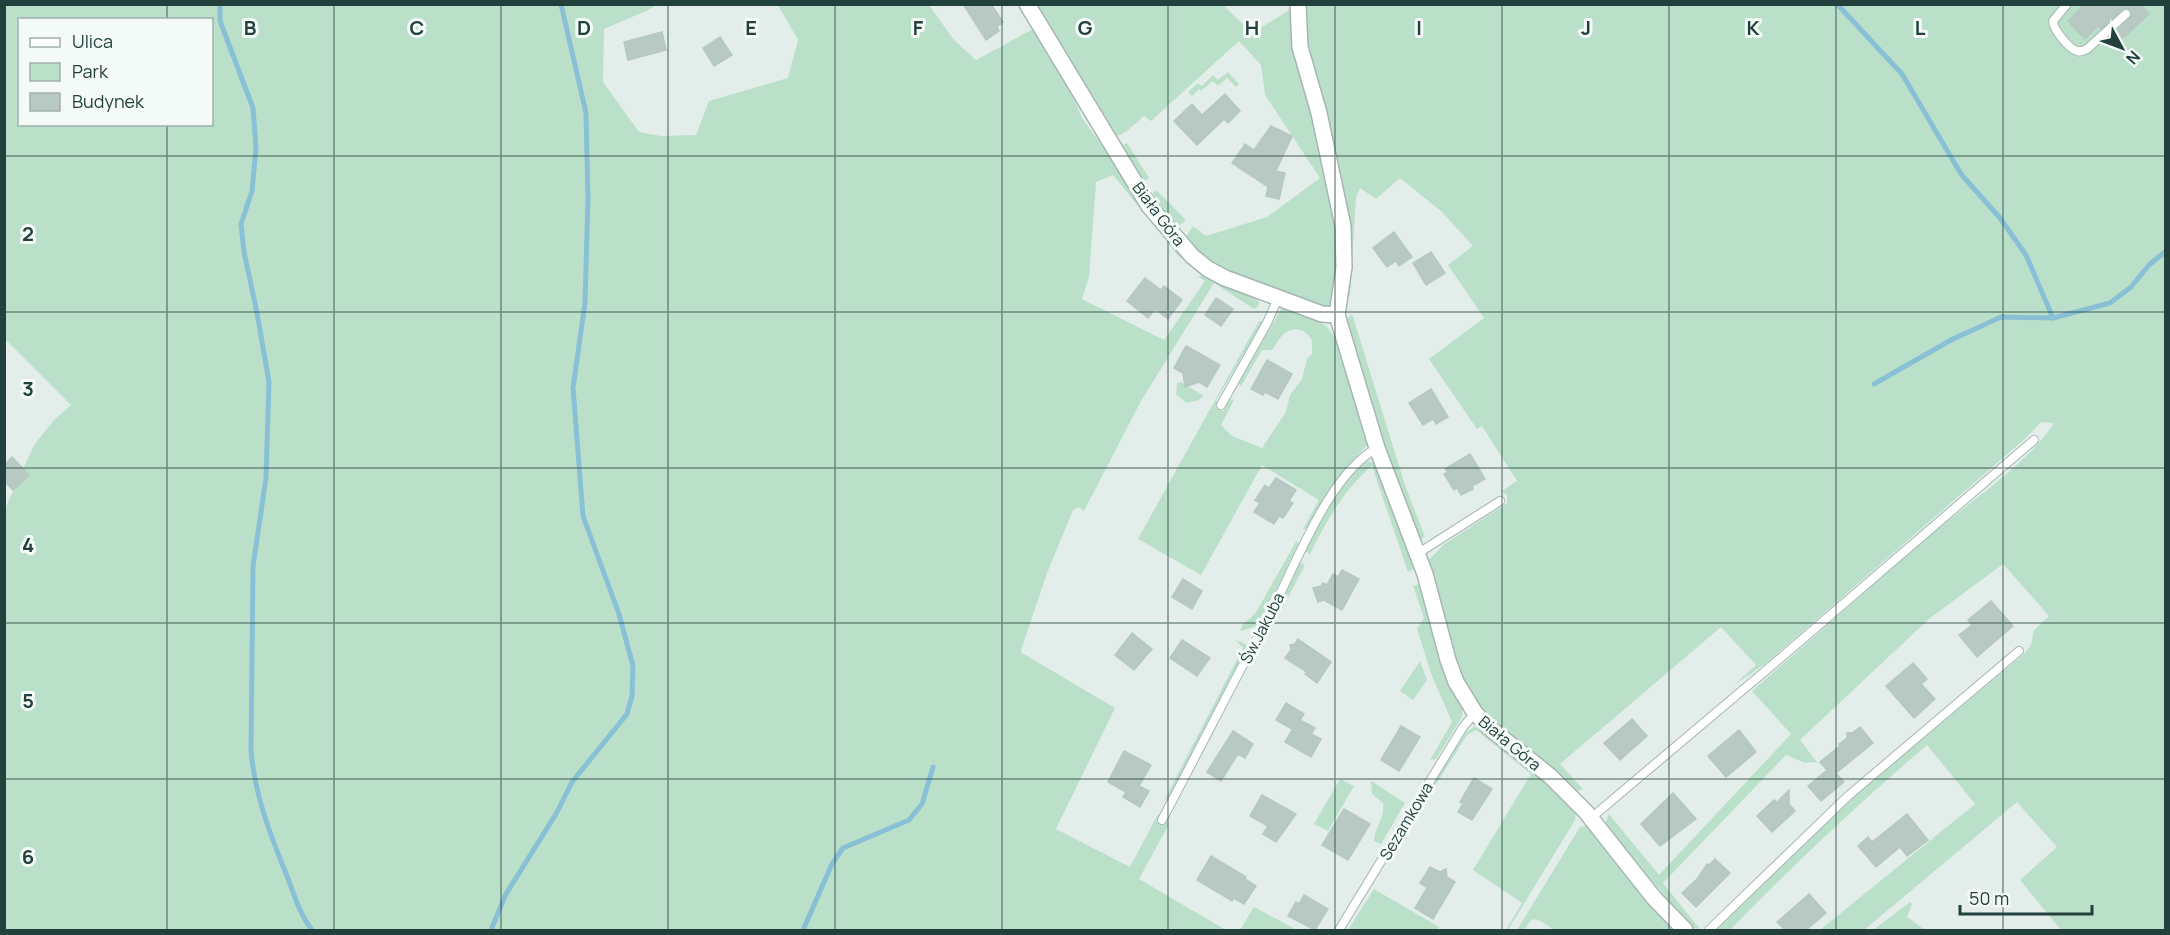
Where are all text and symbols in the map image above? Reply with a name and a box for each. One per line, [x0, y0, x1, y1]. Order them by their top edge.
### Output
text: B [244, 14, 257, 41]
text: C [410, 14, 424, 41]
text: D [577, 14, 591, 41]
text: E [745, 14, 757, 41]
text: F [913, 14, 924, 41]
text: G [1078, 14, 1093, 41]
text: H [1245, 14, 1259, 41]
text: I [1416, 14, 1422, 41]
text: J [1581, 14, 1591, 41]
text: K [1747, 14, 1760, 41]
text: L [1915, 14, 1926, 41]
legend [18, 18, 213, 126]
north arrow [2092, 18, 2152, 78]
text: Ulica [72, 29, 113, 53]
text: N [2121, 46, 2145, 69]
text: Park [72, 59, 109, 83]
text: Budynek [72, 89, 145, 113]
street label: Biała Góra [1128, 177, 1190, 251]
text: 2 [22, 220, 34, 247]
text: 3 [22, 375, 34, 402]
text: 4 [22, 531, 34, 558]
street label: Św.Jakuba [1235, 589, 1289, 667]
text: 5 [22, 687, 34, 714]
street label: Biała Góra [1474, 710, 1546, 776]
street label: Sezamkowa [1374, 778, 1438, 864]
text: 6 [22, 843, 34, 870]
scale bar [1960, 878, 2092, 916]
text: 50 m [1969, 886, 2009, 910]

